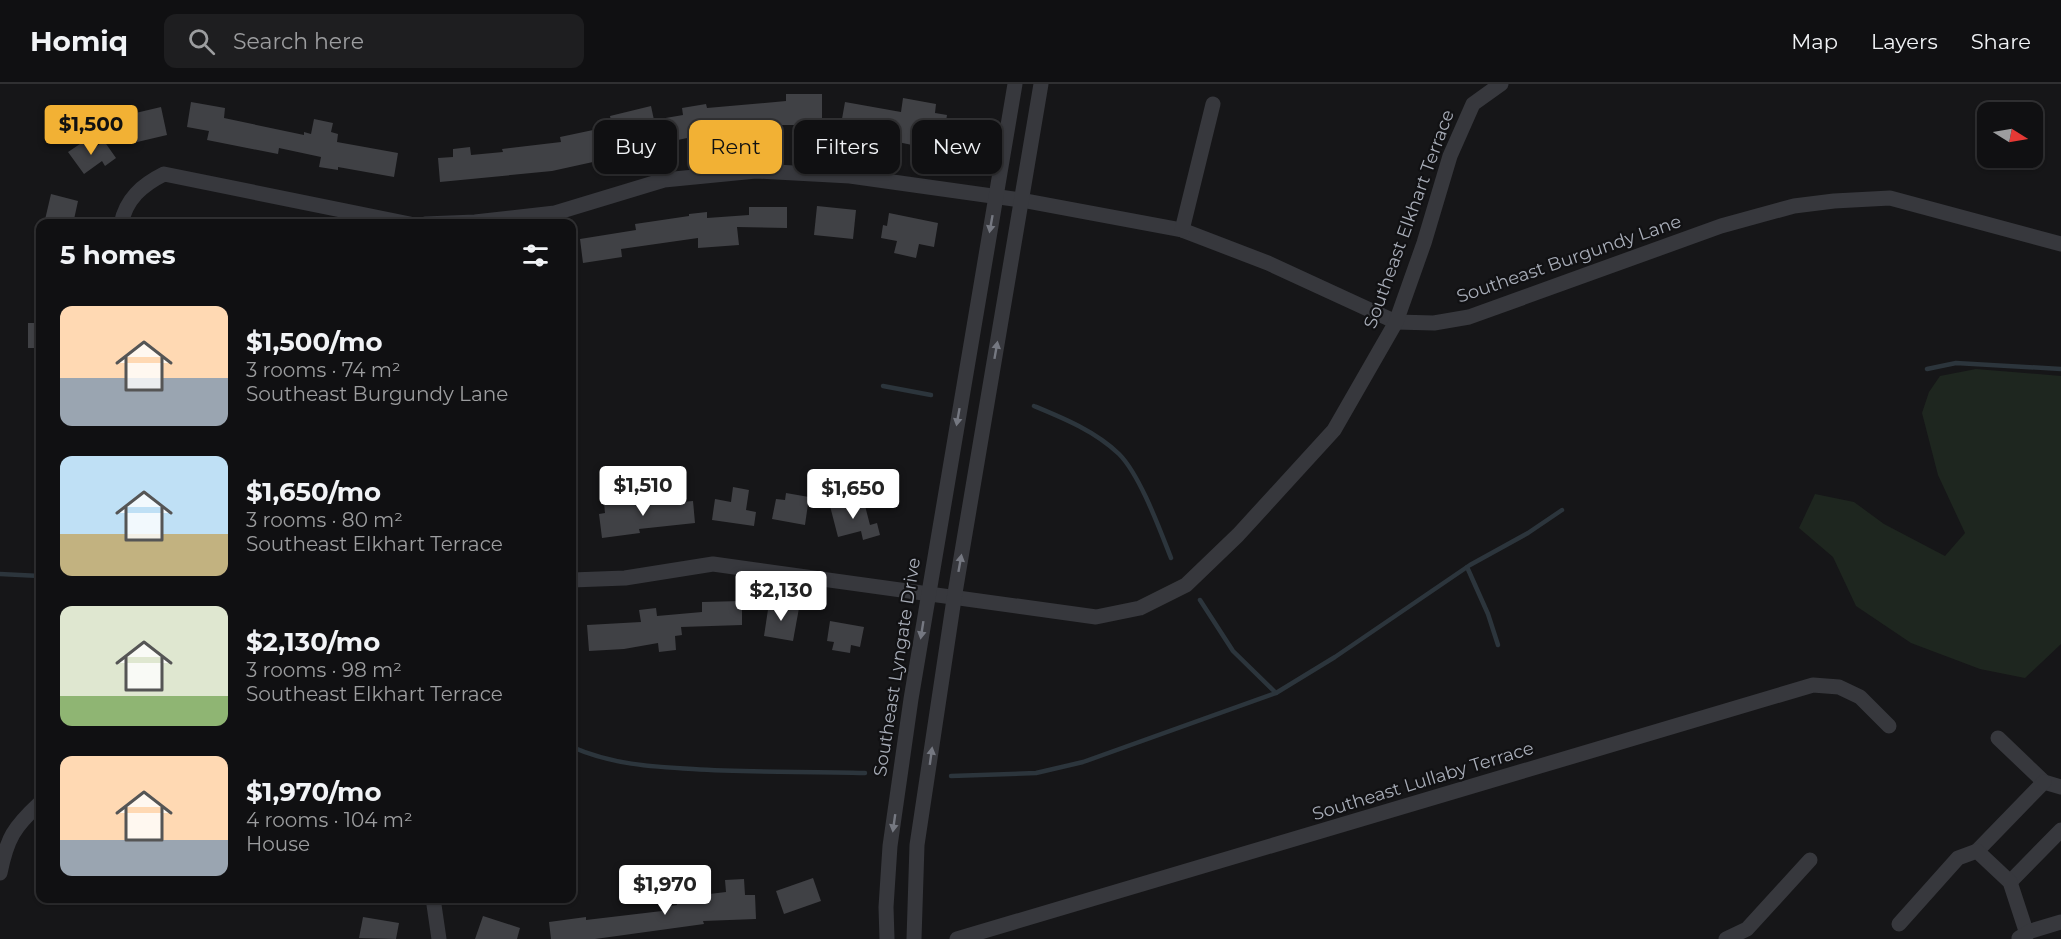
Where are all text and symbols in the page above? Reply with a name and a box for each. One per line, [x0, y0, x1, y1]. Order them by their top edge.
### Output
search box [164, 14, 584, 68]
text: Homiq [30, 24, 128, 58]
icon: search [185, 25, 218, 58]
text: Search here [233, 28, 364, 55]
text: Map [1791, 29, 1838, 54]
text: Layers [1871, 29, 1938, 54]
text: Share [1971, 29, 2031, 54]
north arrow [1977, 102, 2043, 168]
map controls [1977, 102, 2043, 168]
pin: $1,500 [42, 105, 140, 156]
street label: Southeast Elkhart Terrace [1359, 107, 1459, 331]
text: $1,500 [59, 112, 123, 136]
chip: Buy [594, 120, 677, 174]
chip: Rent [689, 120, 782, 174]
chip: Filters [794, 120, 900, 174]
chip: New [912, 120, 1002, 174]
street label: Southeast Burgundy Lane [1454, 210, 1684, 308]
one-way arrow [986, 215, 995, 234]
text: 5 homes [60, 239, 176, 271]
icon: filters [519, 239, 552, 272]
text: $1,500/mo [246, 326, 383, 358]
icon: home [108, 330, 180, 402]
one-way arrow [991, 340, 1000, 359]
text: 3 rooms · 74 m² [246, 358, 401, 382]
text: Southeast Burgundy Lane [246, 382, 508, 406]
one-way arrow [953, 407, 962, 426]
pin: $1,510 [594, 466, 692, 517]
pin: $1,650 [804, 469, 902, 520]
text: $1,510 [614, 473, 672, 497]
text: $1,650/mo [246, 476, 381, 508]
text: $1,650 [821, 476, 885, 500]
icon: home [108, 480, 180, 552]
text: 3 rooms · 80 m² [246, 508, 403, 532]
text: Southeast Elkhart Terrace [246, 532, 503, 556]
one-way arrow [956, 553, 965, 572]
street label: Southeast Lyngate Drive [869, 556, 925, 778]
pin: $2,130 [732, 571, 830, 622]
text: $2,130 [750, 578, 812, 602]
one-way arrow [917, 620, 926, 639]
text: $2,130/mo [246, 626, 380, 658]
icon: home [108, 630, 180, 702]
text: 3 rooms · 98 m² [246, 658, 402, 682]
text: Southeast Elkhart Terrace [246, 682, 503, 706]
street label: Southeast Lullaby Terrace [1310, 737, 1537, 825]
one-way arrow [926, 746, 935, 765]
text: $1,970/mo [246, 776, 381, 808]
icon: home [108, 780, 180, 852]
text: 4 rooms · 104 m² [246, 808, 413, 832]
one-way arrow [889, 813, 898, 832]
text: House [246, 832, 310, 856]
pin: $1,970 [616, 865, 714, 916]
text: $1,970 [633, 872, 697, 896]

